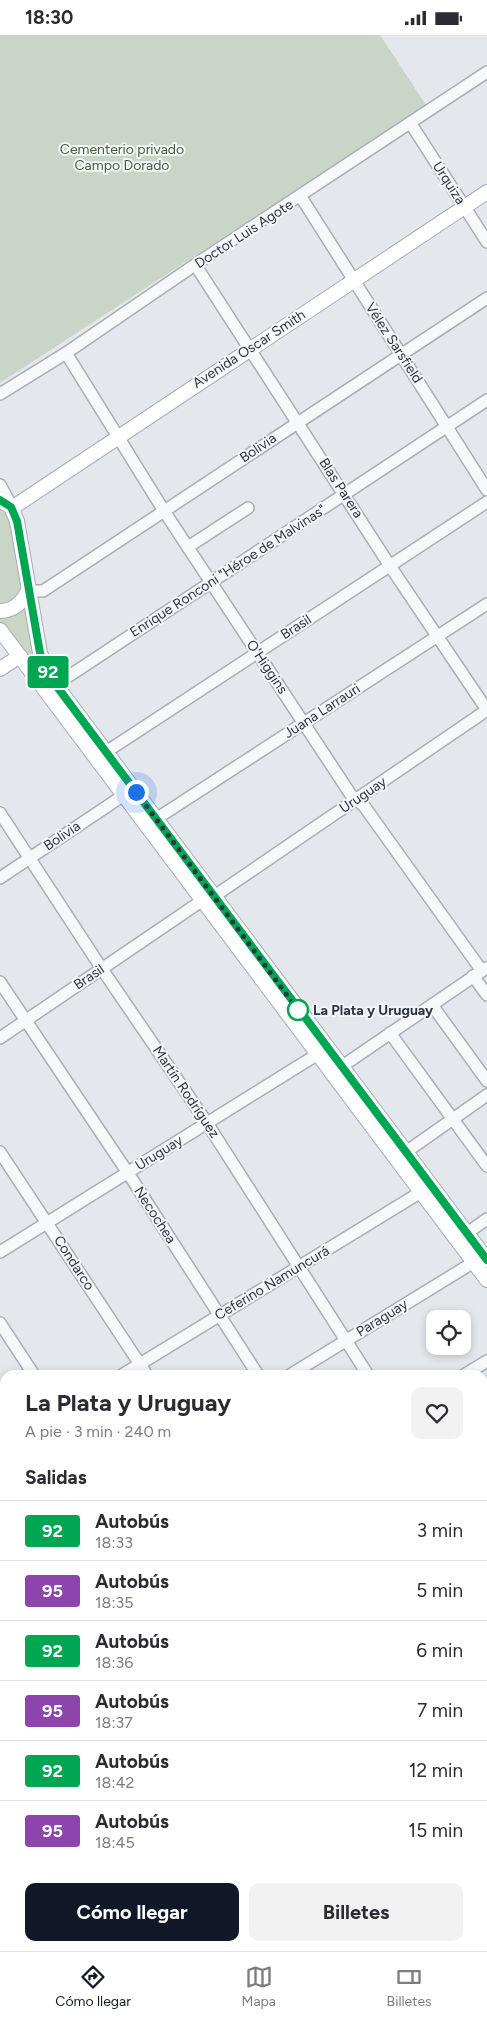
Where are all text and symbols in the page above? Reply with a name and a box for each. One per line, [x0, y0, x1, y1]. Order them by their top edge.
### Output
text: 18:30 [25, 6, 73, 29]
park label: Cementerio privado Campo Dorado [60, 141, 184, 174]
street label: Urquiza [429, 158, 469, 208]
street label: Doctor Luis Agote [192, 196, 297, 272]
street label: Vélez Sarsfield [362, 300, 426, 386]
street label: Avenida Oscar Smith [189, 306, 309, 392]
street label: Bolivia [236, 430, 280, 466]
street label: Blas Parera [315, 455, 367, 521]
street label: Enrique Ronconi "Héroe de Malvinas" [127, 501, 329, 641]
street label: Brasil [277, 611, 315, 643]
street label: O'Higgins [243, 637, 291, 697]
line badge: 92 [26, 656, 70, 688]
text: 92 [38, 661, 58, 683]
street label: Juana Larrauri [281, 680, 363, 742]
street label: Uruguay [336, 773, 390, 817]
your location [124, 780, 149, 805]
street label: Bolivia [40, 818, 84, 854]
street label: Brasil [70, 961, 108, 993]
marker: La Plata y Uruguay [287, 999, 309, 1021]
place label: La Plata y Uruguay [313, 1002, 434, 1019]
street label: Martín Rodríguez [149, 1043, 223, 1141]
street label: Uruguay [132, 1131, 186, 1174]
street label: Necochea [130, 1183, 180, 1247]
street label: Condarco [50, 1232, 98, 1294]
street label: Ceferino Namuncurá [212, 1242, 332, 1324]
street label: Paraguay [353, 1295, 411, 1340]
map controls [426, 1310, 471, 1355]
button: locate [426, 1310, 471, 1355]
button: heart [411, 1387, 463, 1439]
text: La Plata y Uruguay [25, 1388, 231, 1417]
text: A pie · 3 min · 240 m [25, 1422, 171, 1441]
text: Salidas [25, 1466, 87, 1489]
text: Autobús [95, 1510, 169, 1533]
text: 3 min [417, 1519, 463, 1542]
text: 92 [42, 1520, 63, 1542]
text: 18:33 [95, 1533, 133, 1552]
text: Autobús [95, 1570, 169, 1593]
text: 5 min [416, 1579, 463, 1602]
text: 95 [42, 1580, 63, 1602]
text: 18:35 [95, 1593, 133, 1612]
text: Autobús [95, 1630, 169, 1653]
text: 6 min [416, 1639, 463, 1662]
text: 92 [42, 1640, 63, 1662]
text: 18:36 [95, 1653, 133, 1672]
text: Autobús [95, 1690, 169, 1713]
text: 7 min [417, 1699, 463, 1722]
text: 95 [42, 1700, 63, 1722]
text: 18:37 [95, 1713, 133, 1732]
text: Autobús [95, 1750, 169, 1773]
text: 12 min [409, 1759, 463, 1782]
text: 92 [42, 1760, 63, 1782]
text: 18:42 [95, 1773, 134, 1792]
text: Autobús [95, 1810, 169, 1833]
text: 15 min [408, 1819, 463, 1842]
text: 95 [42, 1820, 63, 1842]
text: 18:45 [95, 1833, 135, 1852]
button: Cómo llegar [25, 1883, 239, 1941]
button: Billetes [249, 1883, 463, 1941]
tab: Cómo llegar [55, 1963, 131, 2010]
tab: Mapa [242, 1963, 276, 2010]
tab: Billetes [387, 1963, 432, 2010]

